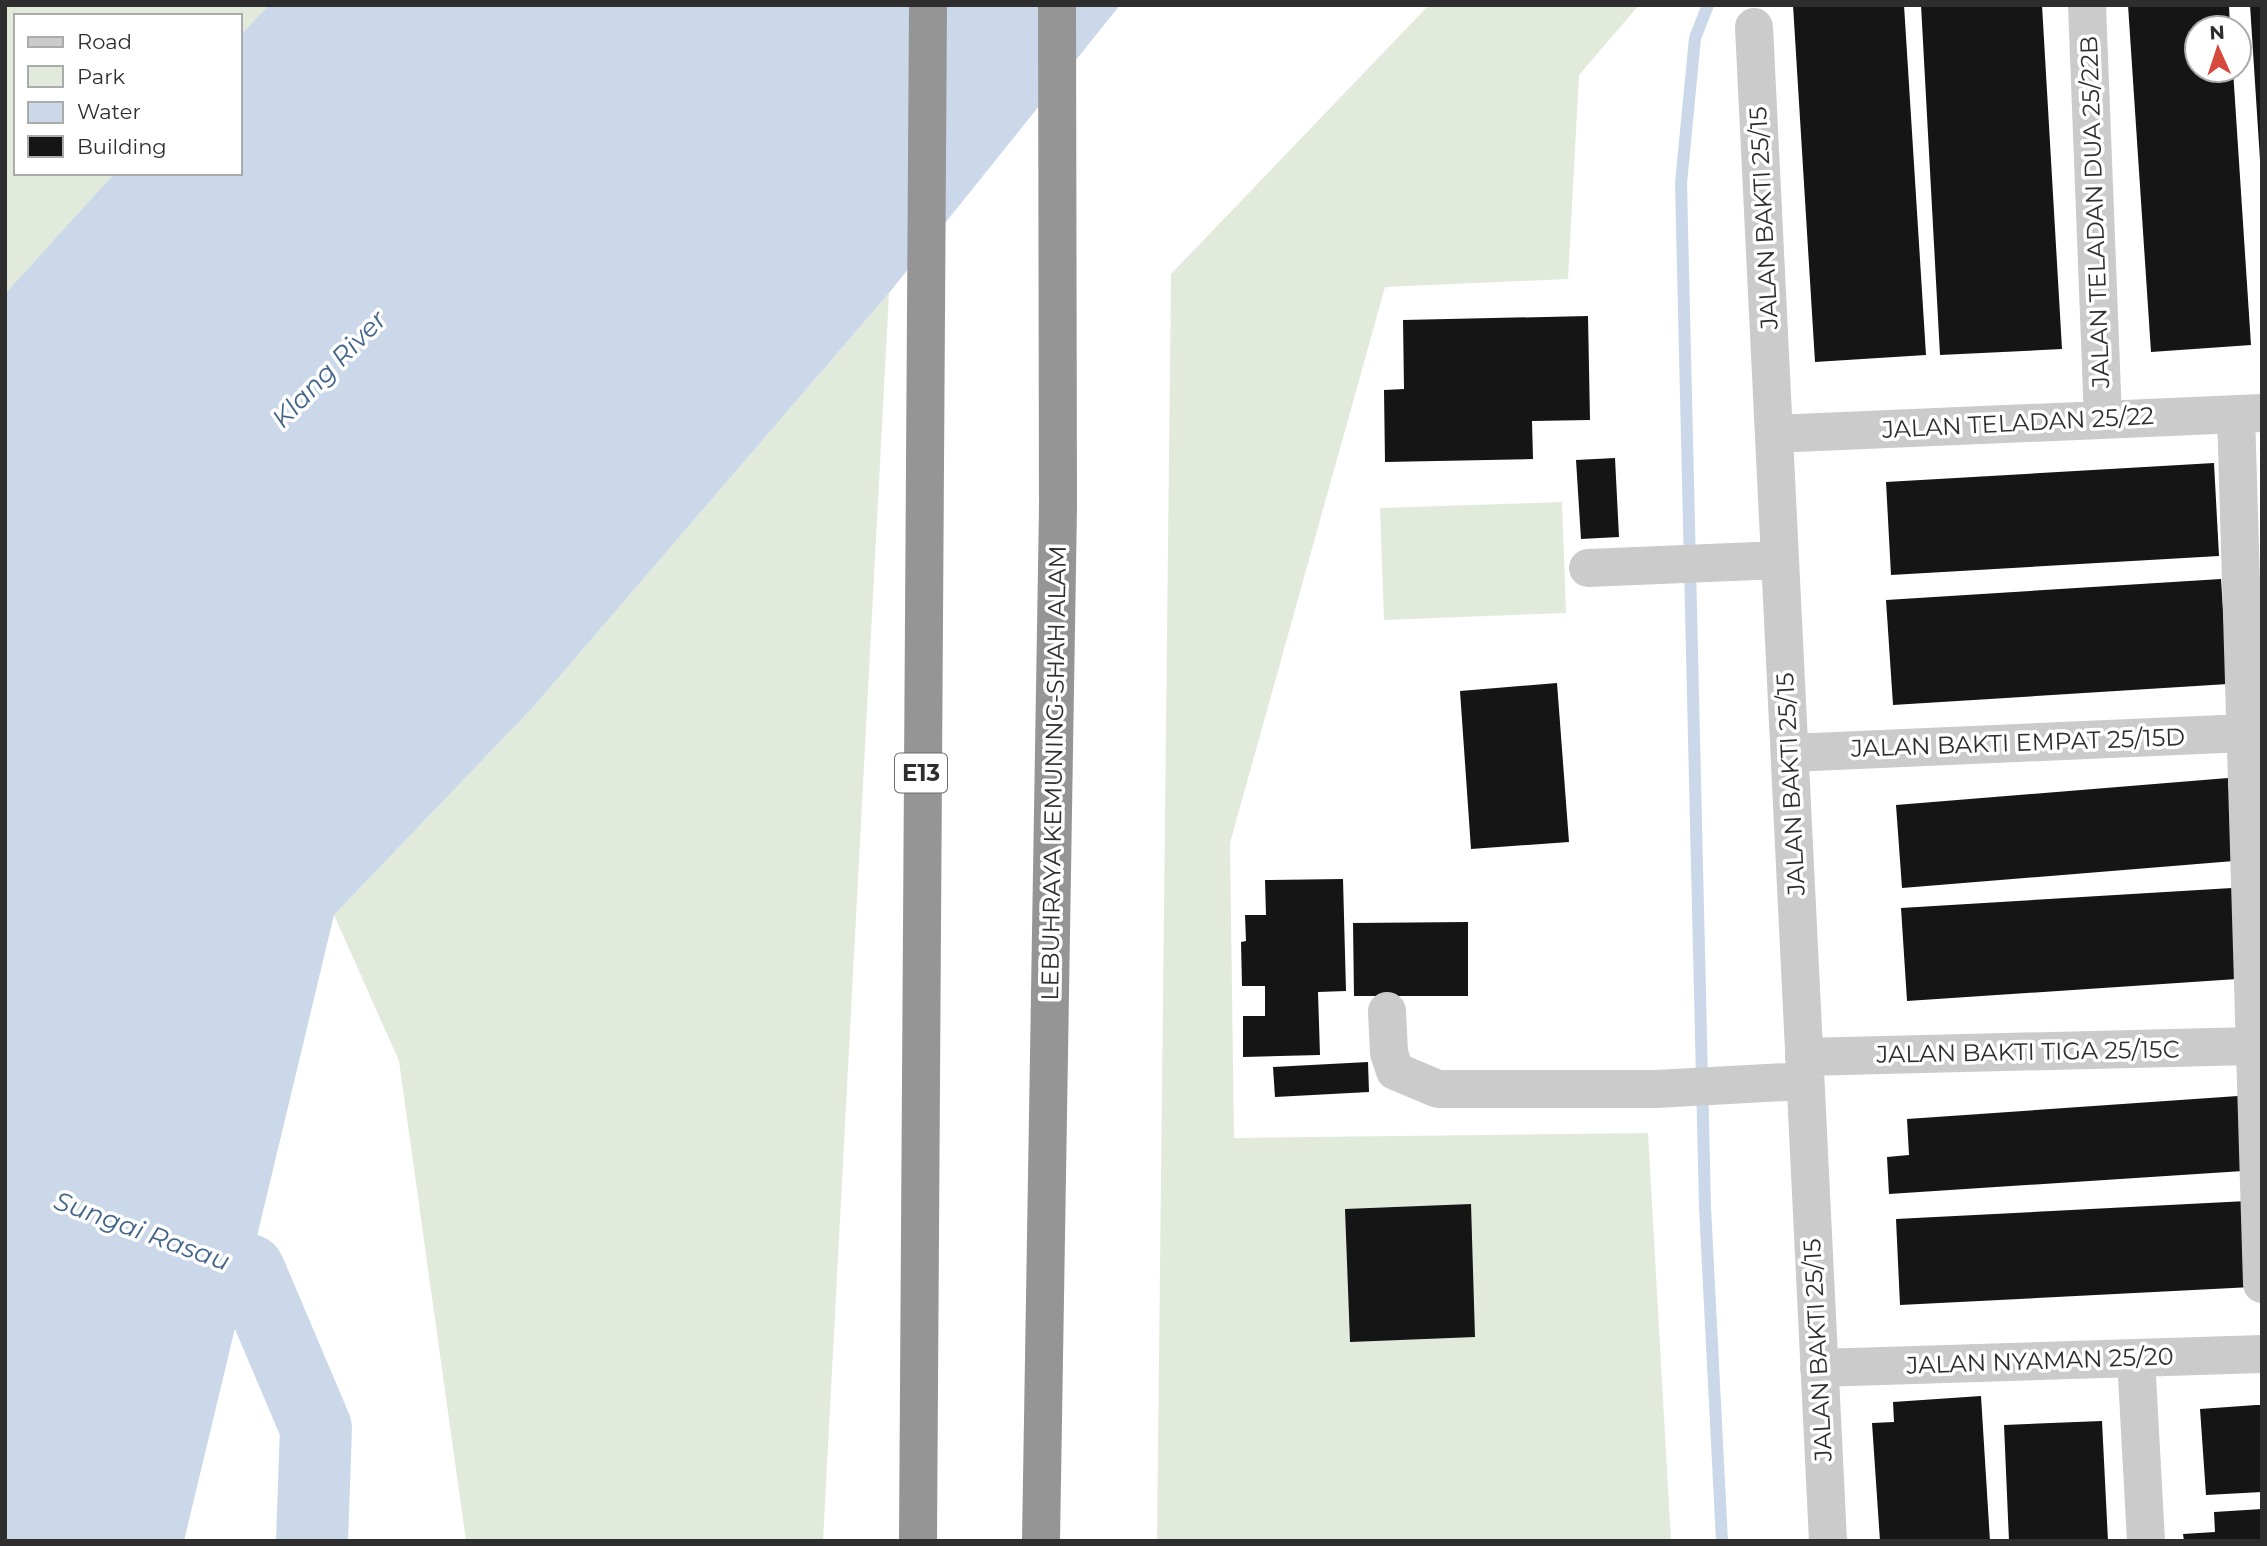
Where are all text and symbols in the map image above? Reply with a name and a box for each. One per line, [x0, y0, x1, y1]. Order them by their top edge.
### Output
legend [14, 14, 242, 175]
north arrow [2183, 14, 2253, 84]
text: N [2209, 21, 2225, 44]
text: Road [77, 29, 132, 54]
street label: JALAN TELADAN DUA 25/22B [2074, 35, 2115, 390]
text: Park [77, 64, 125, 89]
text: Water [77, 99, 141, 124]
street label: JALAN BAKTI 25/15 [1743, 106, 1784, 331]
text: Building [77, 134, 167, 159]
water label: Klang River [265, 303, 393, 434]
street label: JALAN TELADAN 25/22 [1880, 401, 2155, 444]
street label: LEBUHRAYA KEMUNING-SHAH ALAM [1035, 545, 1072, 1001]
street label: JALAN BAKTI 25/15 [1770, 672, 1811, 897]
street label: JALAN BAKTI EMPAT 25/15D [1849, 722, 2186, 763]
road number: E13 [895, 754, 947, 792]
street label: JALAN BAKTI TIGA 25/15C [1875, 1034, 2180, 1069]
water label: Sungai Rasau [50, 1184, 234, 1278]
street label: JALAN BAKTI 25/15 [1797, 1238, 1838, 1463]
street label: JALAN NYAMAN 25/20 [1905, 1341, 2174, 1380]

